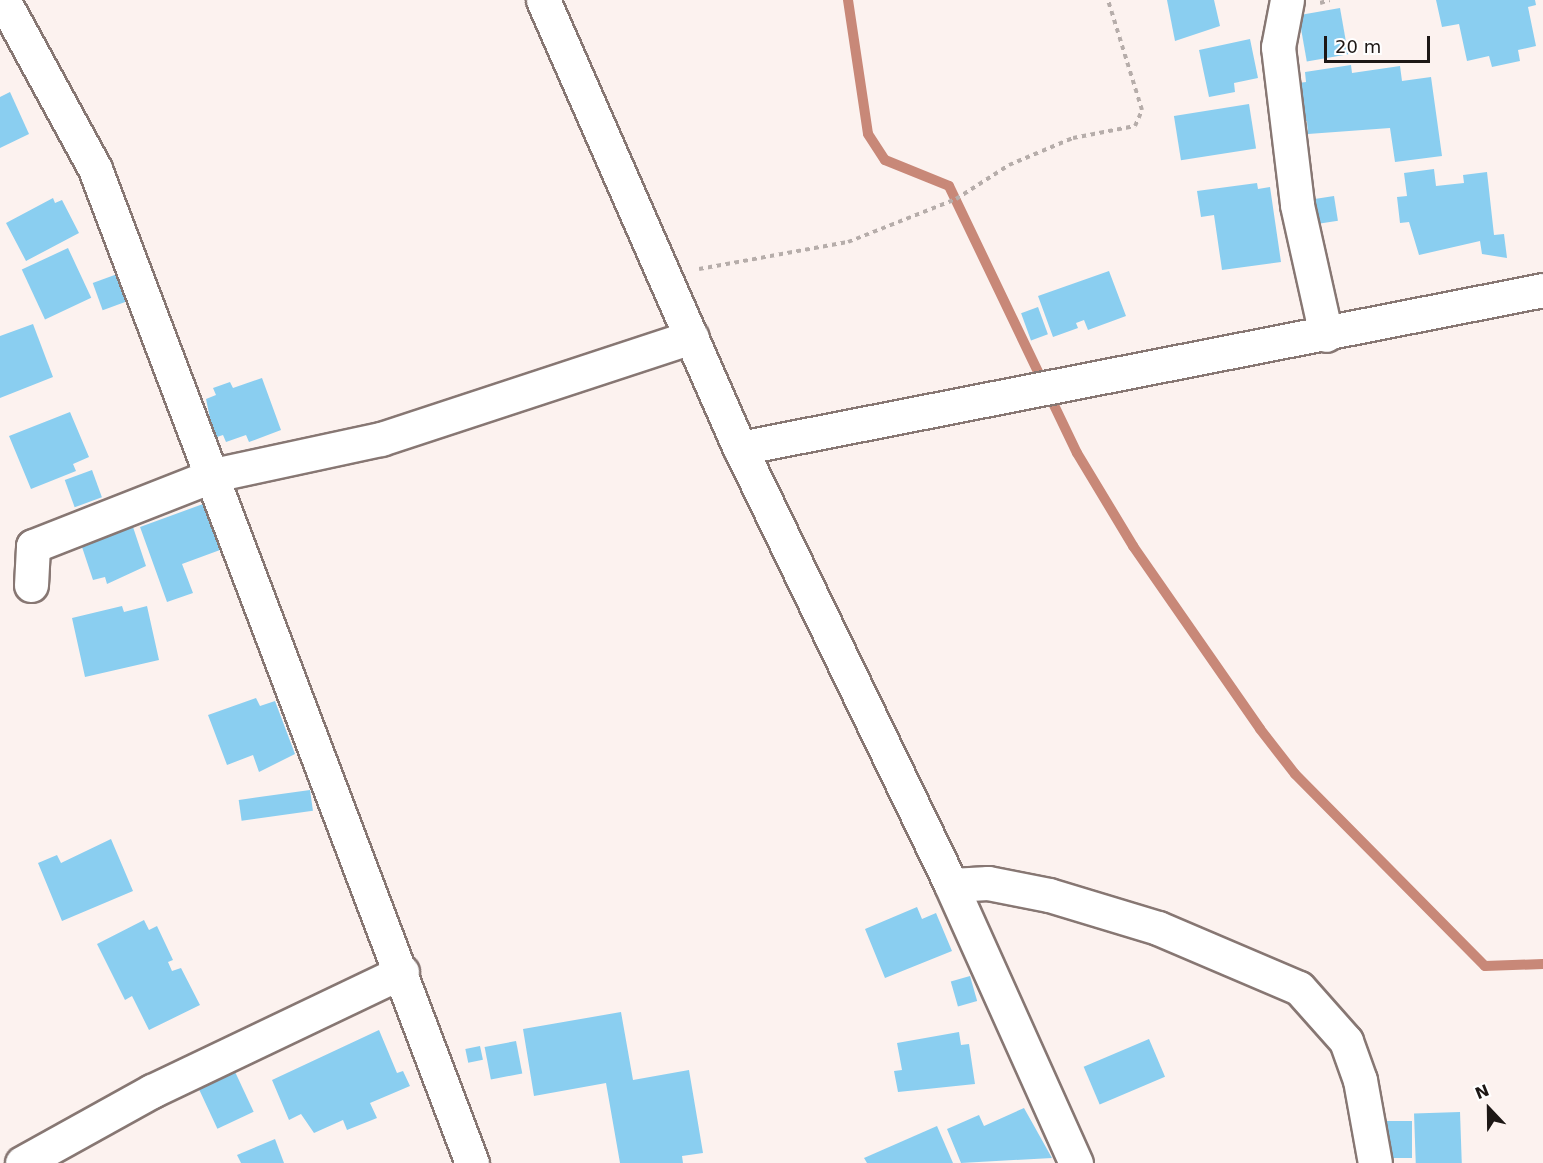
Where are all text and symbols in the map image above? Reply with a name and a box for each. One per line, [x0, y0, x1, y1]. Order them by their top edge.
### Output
scale bar [1327, 24, 1434, 62]
text: 20 m [1335, 36, 1381, 57]
north arrow [1459, 1079, 1519, 1139]
text: N [1472, 1081, 1492, 1103]

